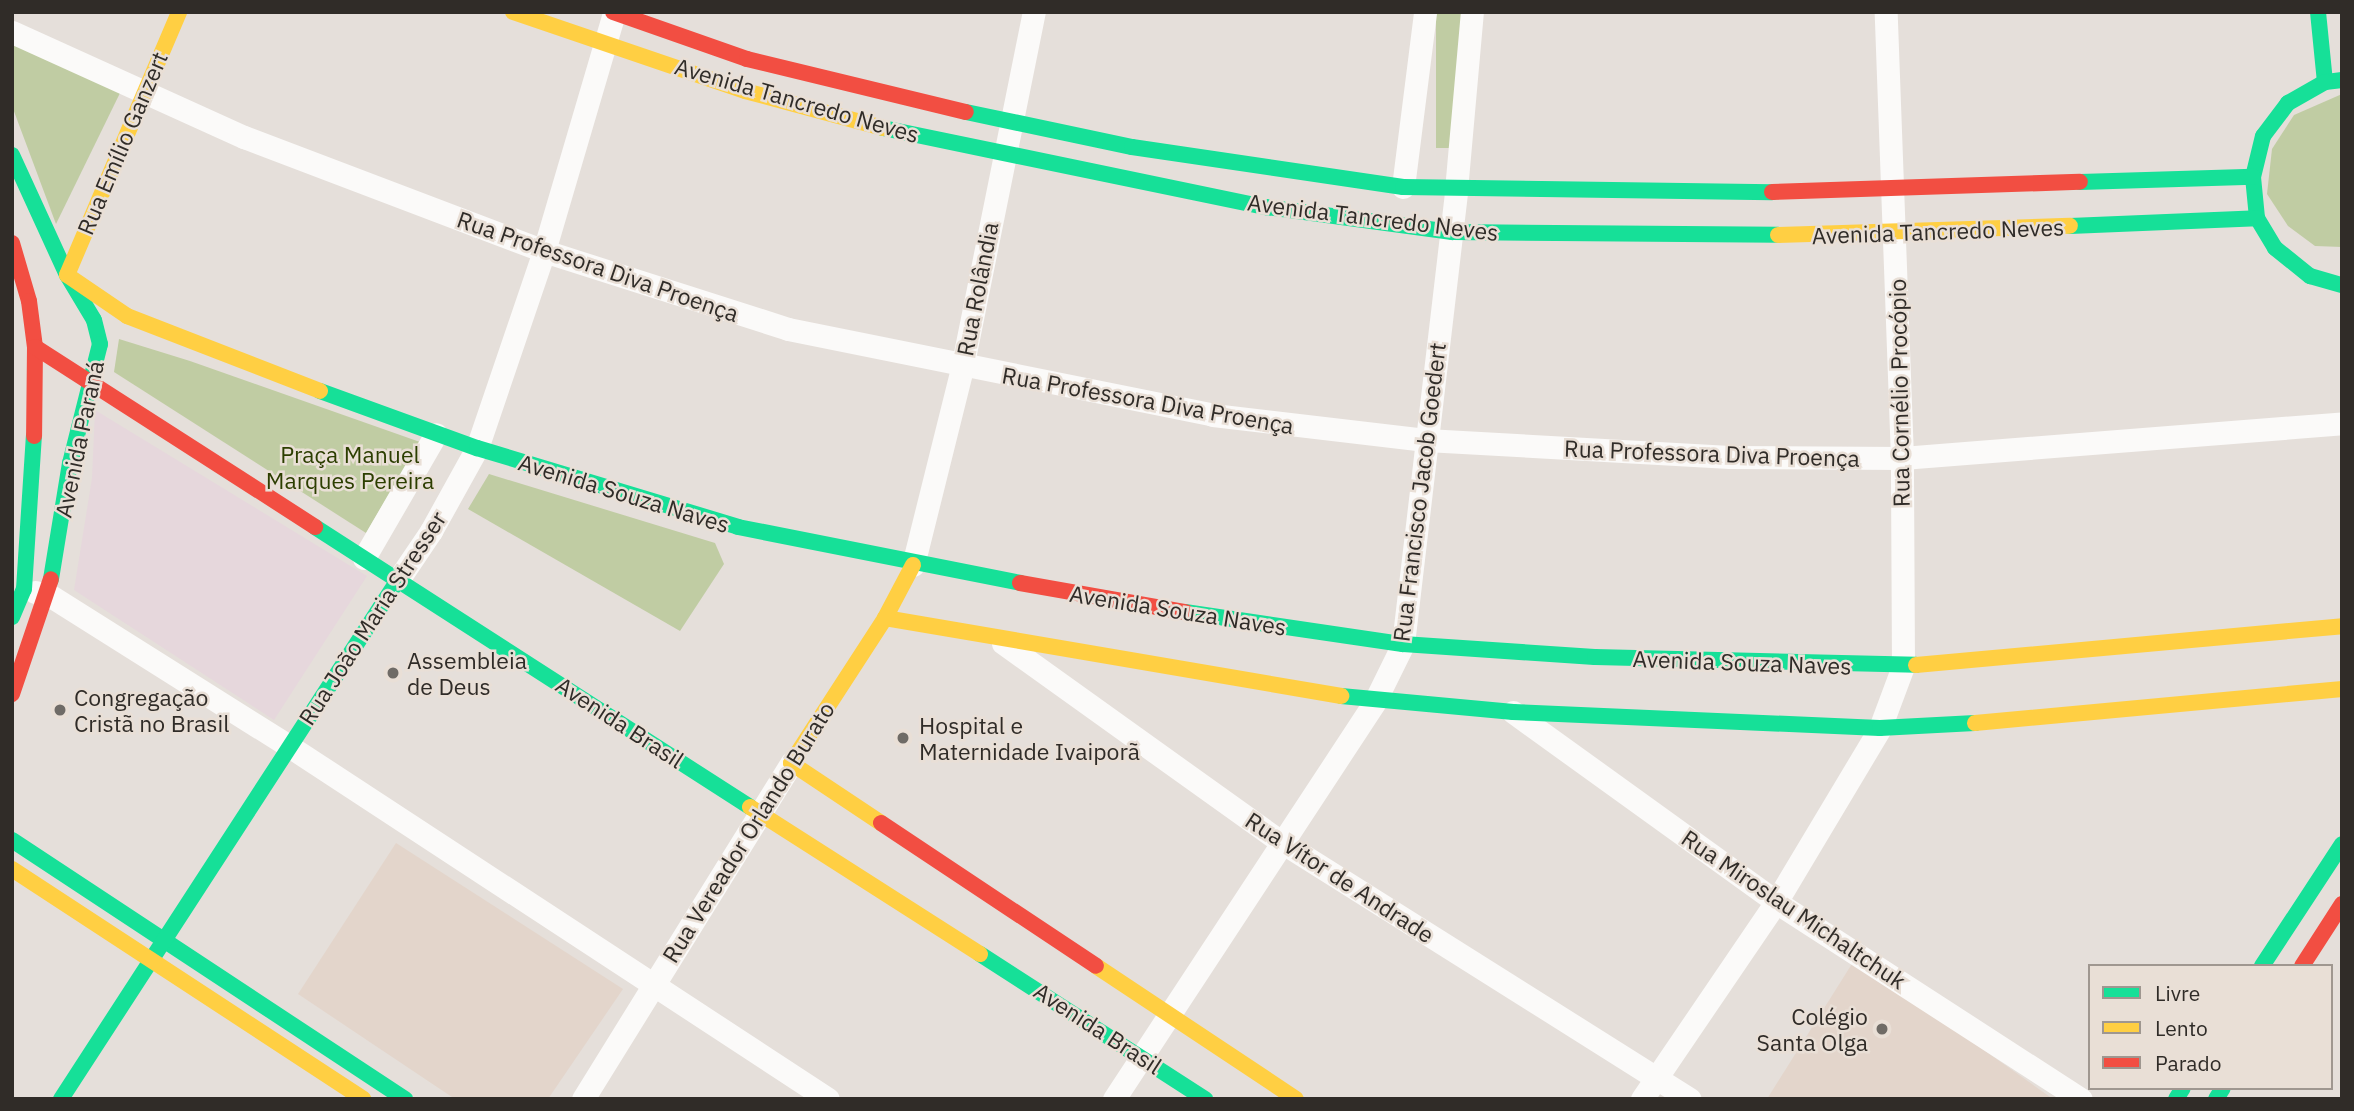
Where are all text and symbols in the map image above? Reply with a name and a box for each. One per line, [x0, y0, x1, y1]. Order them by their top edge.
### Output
street label: Rua Emílio Ganzert [71, 47, 173, 239]
street label: Avenida Tancredo Neves [672, 52, 922, 148]
street label: Avenida Tancredo Neves [1246, 188, 1500, 246]
street label: Rua Professora Diva Proença [454, 205, 742, 327]
street label: Avenida Tancredo Neves [1811, 213, 2065, 249]
street label: Rua Rolândia [951, 220, 1003, 358]
street label: Rua Cornélio Procópio [1883, 279, 1915, 507]
street label: Rua Francisco Jacob Goedert [1387, 341, 1451, 643]
street label: Avenida Paraná [49, 358, 109, 520]
street label: Rua Professora Diva Proença [1000, 361, 1296, 439]
street label: Rua Professora Diva Proença [1564, 434, 1860, 472]
park label: Praça Manuel Marques Pereira [266, 440, 434, 494]
street label: Avenida Souza Naves [515, 448, 733, 538]
street label: Rua João Maria Stresser [293, 506, 451, 730]
street label: Avenida Souza Naves [1068, 579, 1288, 641]
street label: Avenida Souza Naves [1632, 644, 1852, 680]
place label: Assembleia de Deus [407, 646, 527, 700]
marker: Assembleia de Deus [385, 665, 401, 681]
street label: Avenida Brasil [551, 670, 689, 774]
place label: Congregação Cristã no Brasil [74, 683, 230, 737]
street label: Rua Vereador Orlando Burato [656, 696, 840, 968]
marker: Congregação Cristã no Brasil [52, 702, 68, 718]
place label: Hospital e Maternidade Ivaiporã [919, 711, 1140, 765]
marker: Hospital e Maternidade Ivaiporã [893, 728, 913, 748]
street label: Rua Vítor de Andrade [1241, 806, 1439, 948]
street label: Rua Miroslau Michaltchuk [1677, 824, 1911, 994]
legend [2088, 964, 2333, 1090]
street label: Avenida Brasil [1029, 976, 1167, 1080]
text: Livre [2155, 979, 2200, 1007]
place label: Colégio Santa Olga [1757, 1002, 1868, 1056]
text: Lento [2155, 1014, 2208, 1042]
marker: Colégio Santa Olga [1874, 1021, 1890, 1037]
text: Parado [2155, 1049, 2222, 1077]

